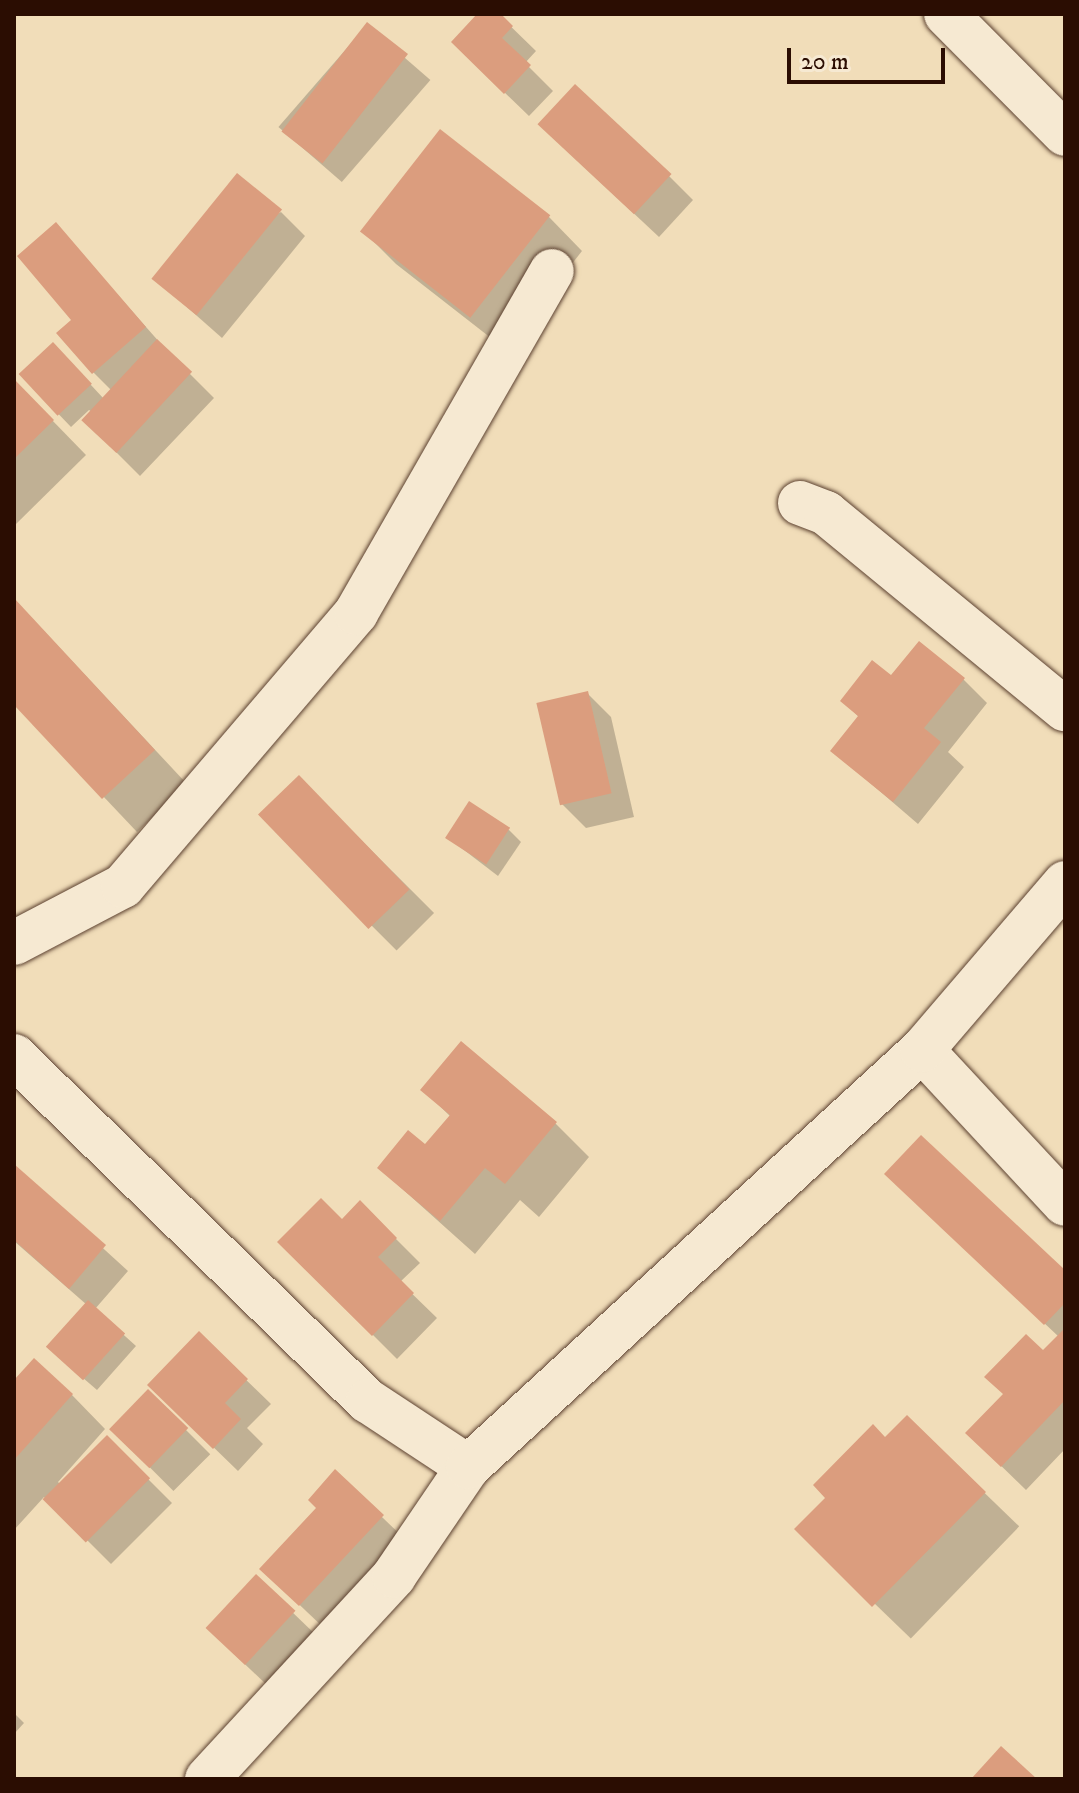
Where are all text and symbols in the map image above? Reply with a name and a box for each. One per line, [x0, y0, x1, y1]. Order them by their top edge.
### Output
scale bar [791, 32, 949, 82]
text: 20 m [801, 47, 849, 77]

